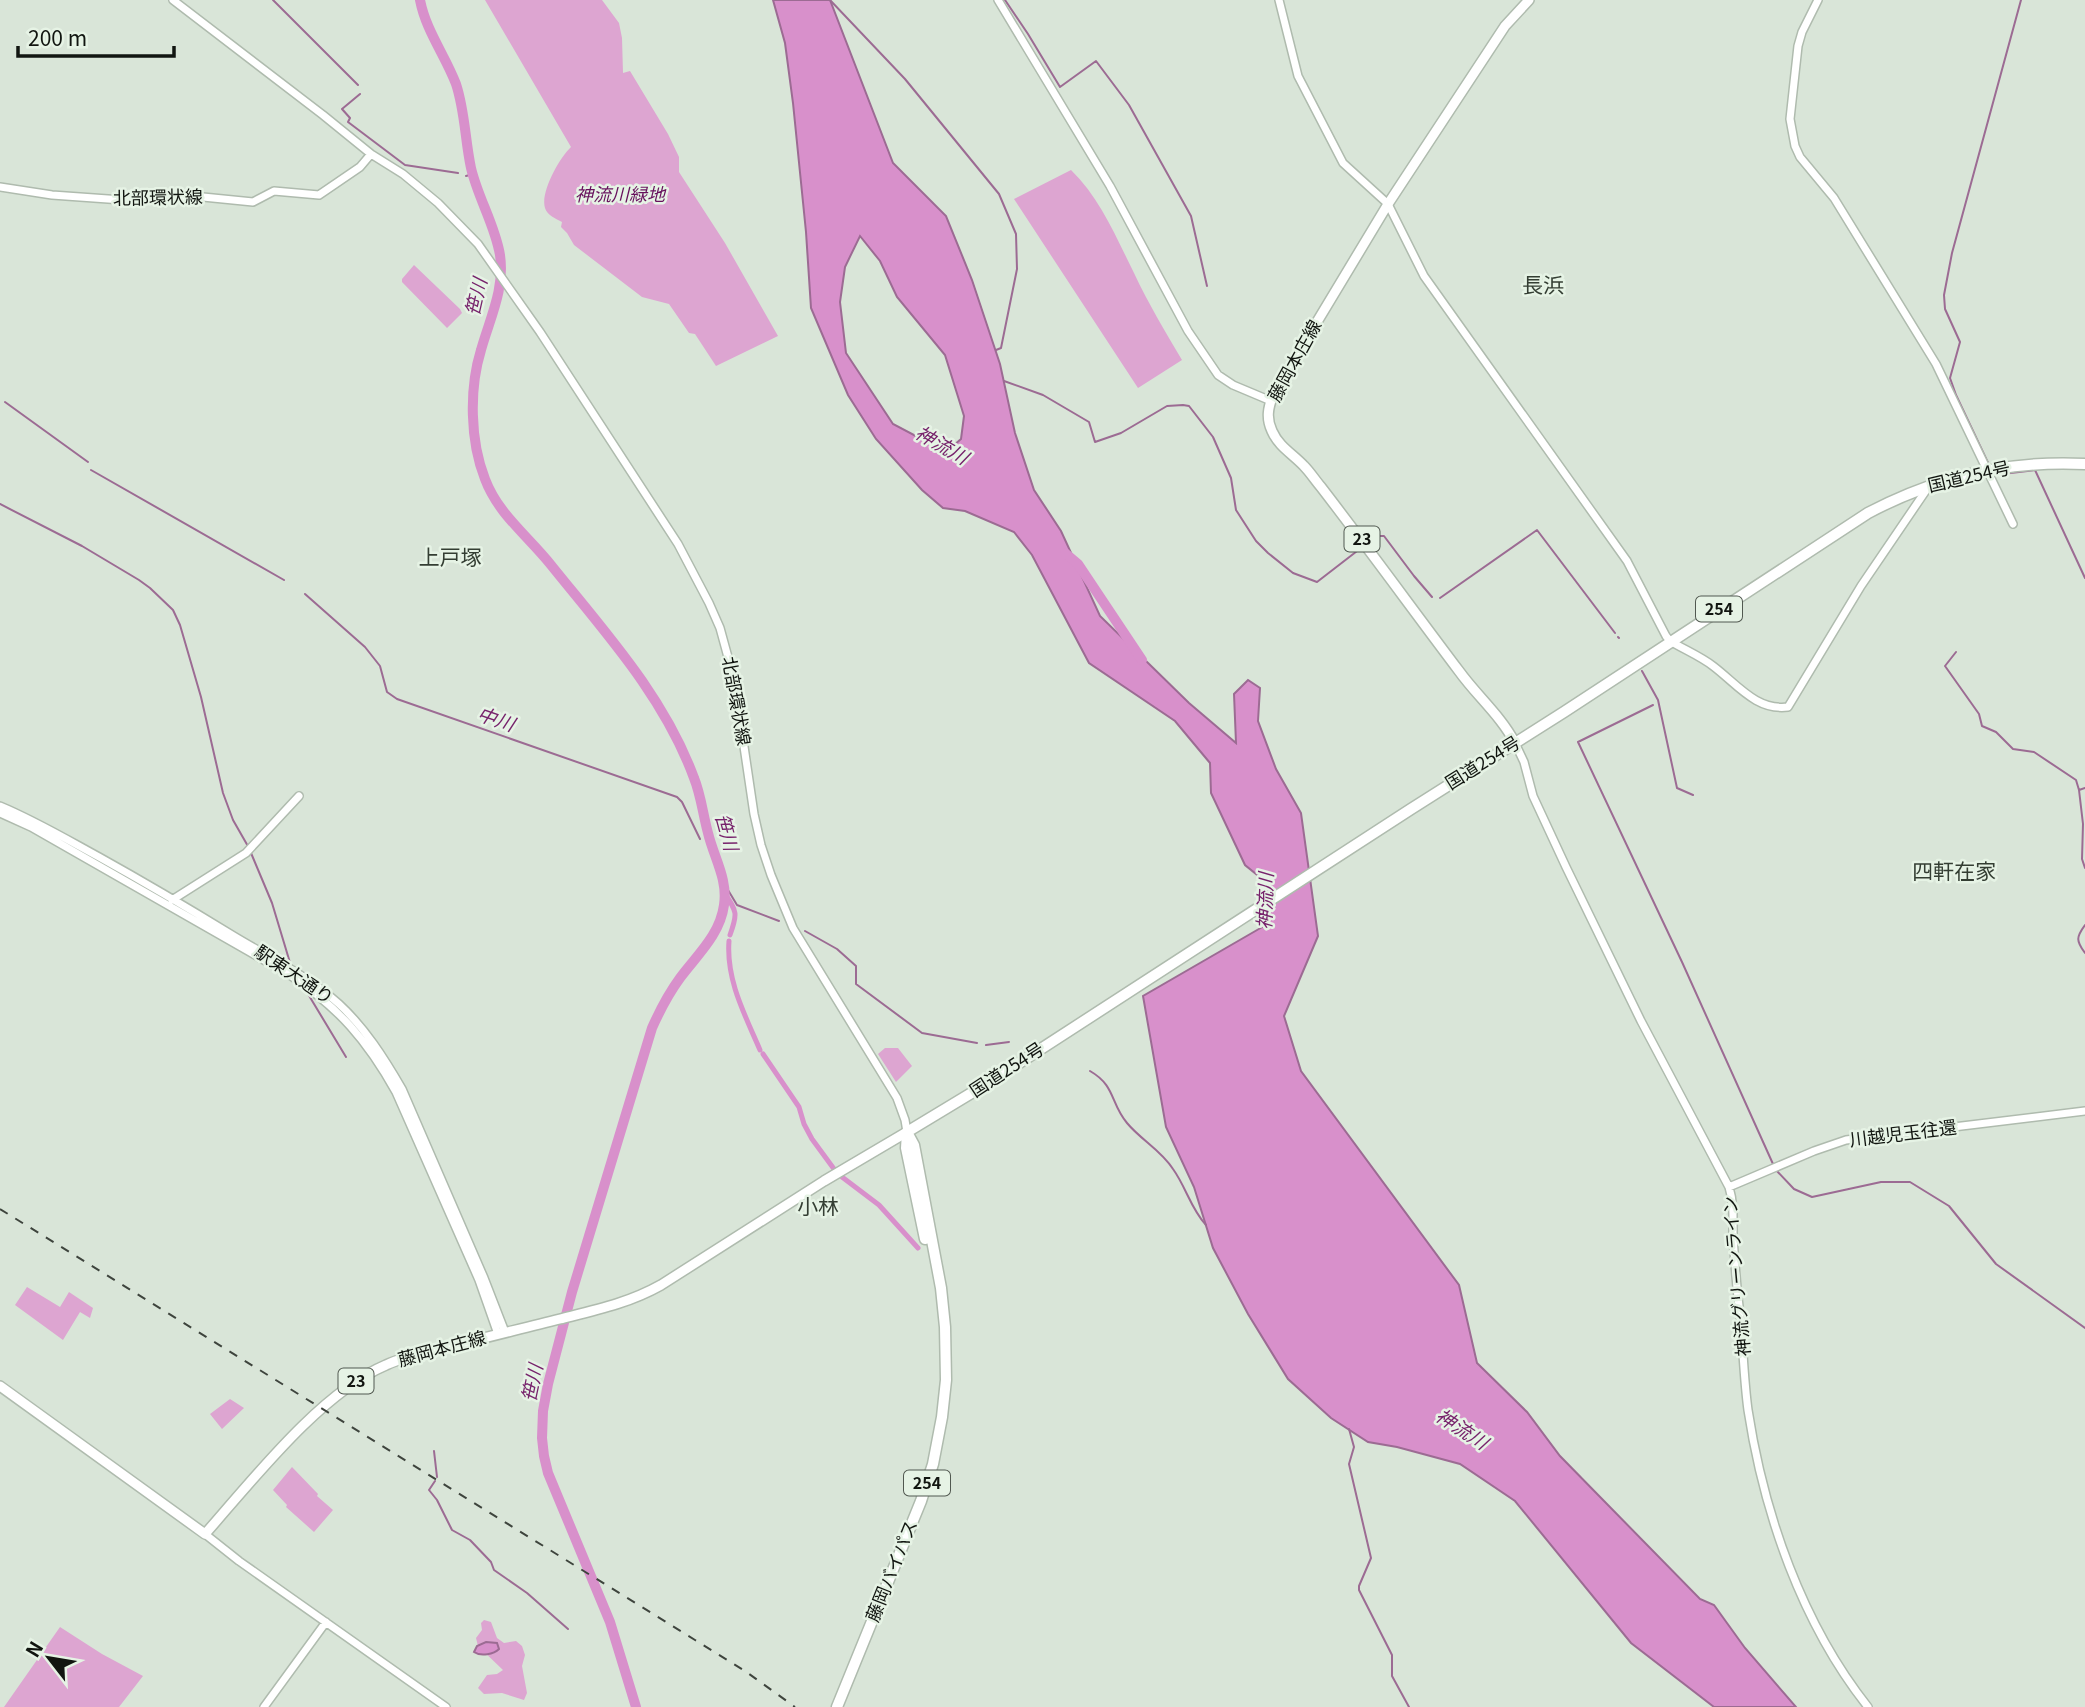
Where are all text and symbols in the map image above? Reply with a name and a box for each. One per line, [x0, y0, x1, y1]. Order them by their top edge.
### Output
scale bar [18, 14, 173, 58]
text: 200 m [28, 22, 87, 52]
park label: 神流川緑地 [575, 180, 667, 206]
street label: 北部環状線 [113, 182, 203, 210]
district label: 長浜 [1522, 269, 1564, 299]
water label: 笹川 [457, 273, 492, 318]
street label: 藤岡本庄線 [1260, 314, 1326, 406]
water label: 神流川 [911, 418, 976, 471]
street label: 国道254号 [1925, 453, 2012, 497]
road number: 23 [1344, 526, 1380, 552]
district label: 上戸塚 [419, 541, 482, 571]
road number: 254 [1696, 596, 1742, 622]
street label: 北部環状線 [717, 654, 759, 747]
water label: 中川 [474, 699, 521, 737]
street label: 国道254号 [1439, 728, 1524, 795]
water label: 笹川 [710, 810, 747, 855]
district label: 四軒在家 [1912, 855, 1996, 885]
water label: 神流川 [1249, 870, 1278, 930]
street label: 駅東大通り [251, 937, 340, 1009]
street label: 国道254号 [964, 1035, 1048, 1102]
street label: 川越児玉往還 [1848, 1113, 1958, 1151]
district label: 小林 [797, 1190, 839, 1220]
street label: 神流グリーンライン [1715, 1195, 1755, 1358]
street label: 藤岡本庄線 [395, 1323, 488, 1371]
water label: 笹川 [513, 1359, 548, 1404]
road number: 23 [338, 1368, 374, 1394]
water label: 神流川 [1432, 1401, 1496, 1456]
road number: 254 [904, 1470, 950, 1496]
street label: 藤岡バイパス [858, 1515, 922, 1625]
north arrow [14, 1623, 84, 1693]
text: N [18, 1635, 48, 1662]

